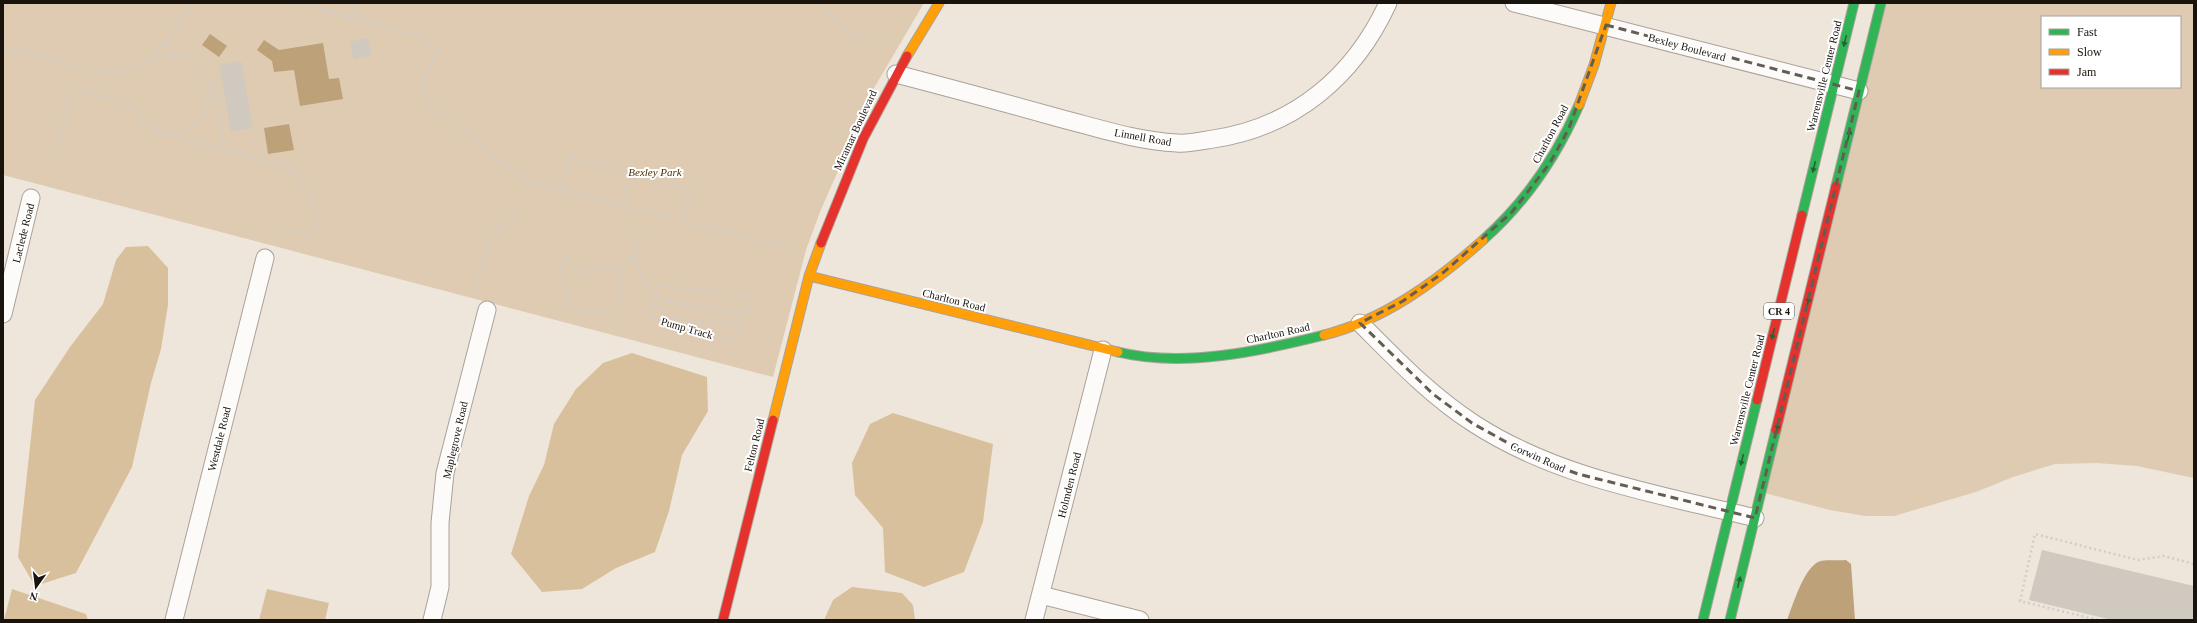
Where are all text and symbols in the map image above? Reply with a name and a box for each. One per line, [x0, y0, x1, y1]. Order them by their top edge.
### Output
legend [2041, 16, 2181, 88]
street label: Warrensville Center Road [1804, 19, 1844, 133]
text: Fast [2077, 25, 2098, 39]
street label: Bexley Boulevard [1647, 31, 1728, 63]
one-way arrow [1842, 35, 1848, 47]
text: Slow [2077, 45, 2102, 59]
text: Jam [2077, 65, 2097, 79]
street label: Miramar Boulevard [831, 88, 879, 172]
street label: Charlton Road [1530, 102, 1571, 165]
street label: Linnell Road [1114, 126, 1173, 148]
one-way arrow [1846, 129, 1852, 142]
one-way arrow [1811, 161, 1817, 173]
park label: Bexley Park [628, 166, 683, 178]
street label: Laclede Road [10, 202, 36, 264]
street label: Charlton Road [921, 286, 987, 314]
one-way arrow [1805, 296, 1811, 309]
road number: CR 4 [1764, 303, 1794, 319]
street label: Pump Track [660, 315, 715, 341]
street label: Charlton Road [1245, 320, 1311, 346]
one-way arrow [1770, 328, 1776, 340]
street label: Warrensville Center Road [1727, 333, 1767, 447]
street label: Maplegrove Road [440, 400, 470, 480]
street label: Westdale Road [205, 405, 233, 472]
street label: Felton Road [742, 417, 766, 473]
one-way arrow [1774, 422, 1780, 435]
street label: Corwin Road [1509, 440, 1568, 475]
street label: Holmden Road [1055, 451, 1083, 519]
one-way arrow [1739, 454, 1745, 467]
north arrow [16, 567, 56, 607]
one-way arrow [1736, 576, 1742, 588]
text: N [28, 590, 39, 603]

